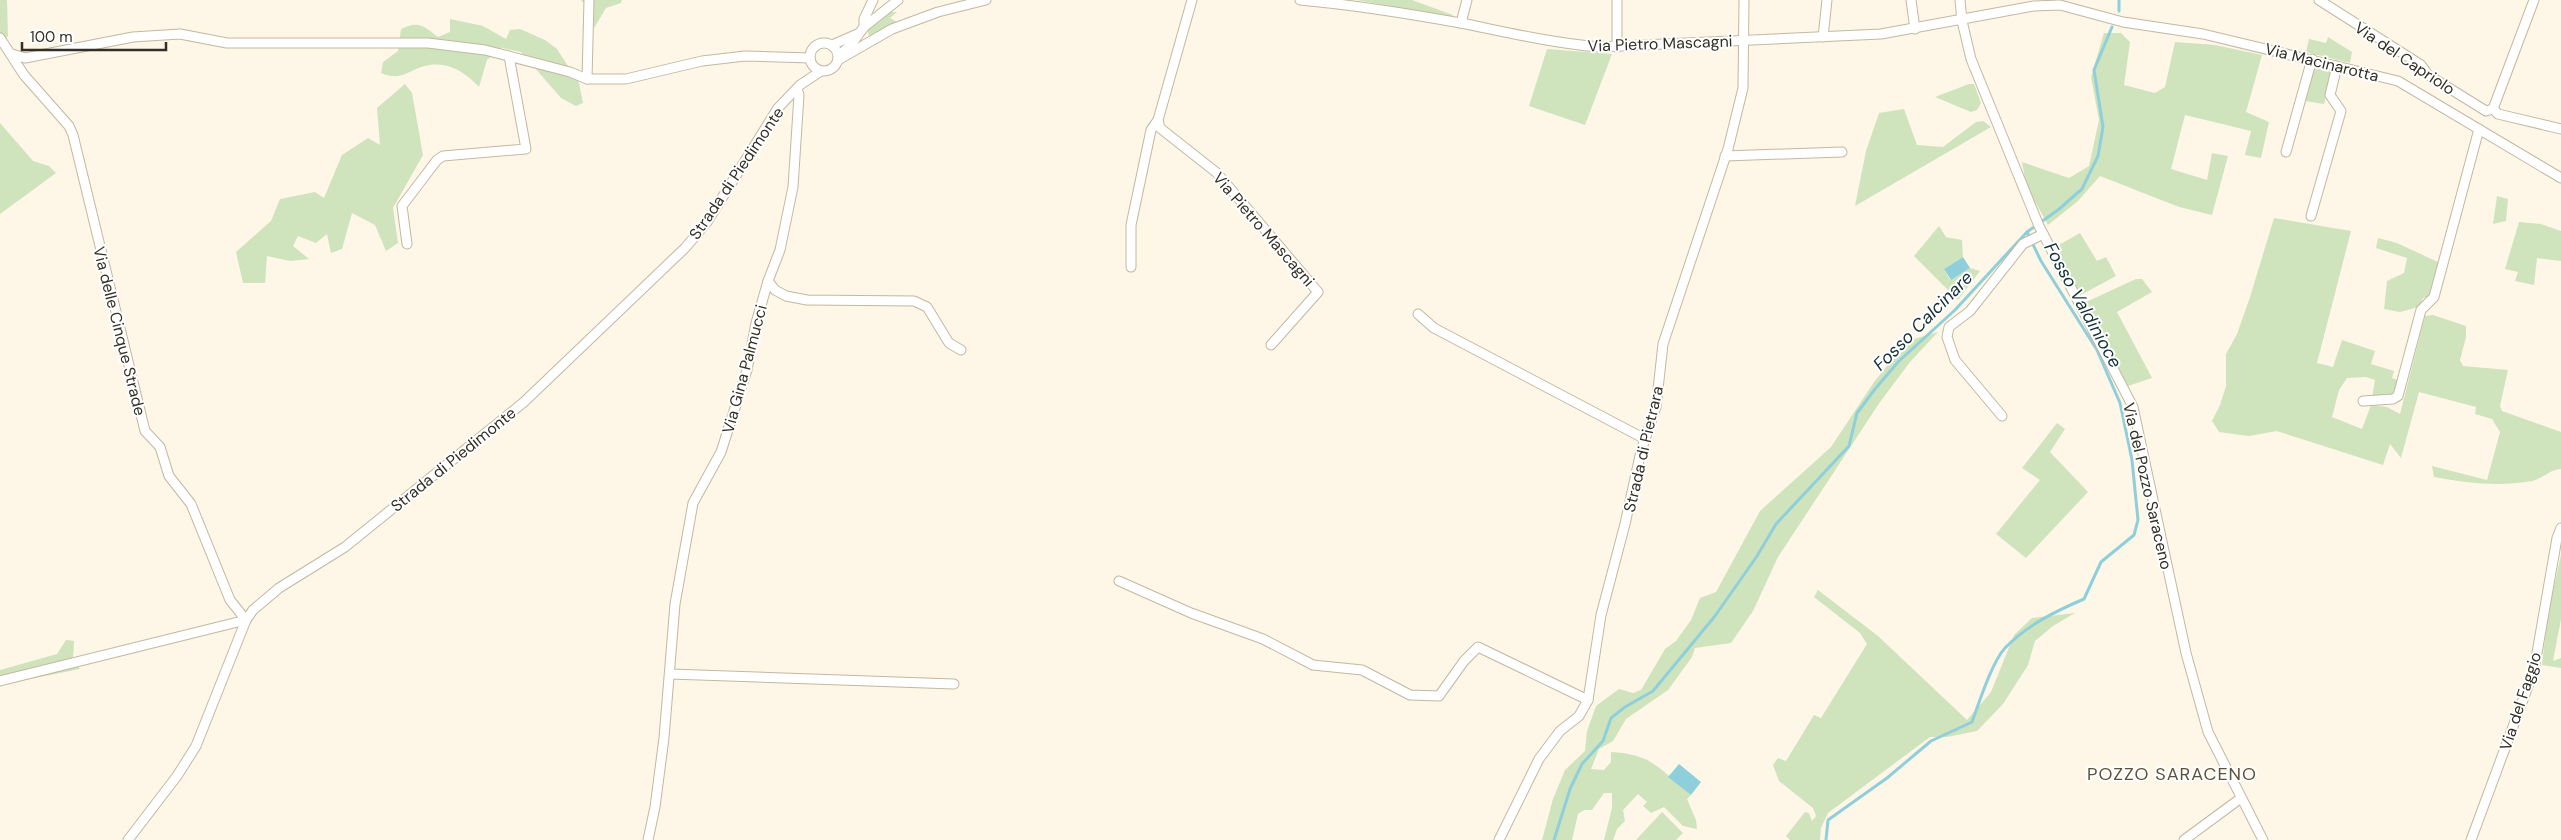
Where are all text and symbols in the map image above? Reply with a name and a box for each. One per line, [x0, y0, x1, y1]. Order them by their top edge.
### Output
street label: Via del Capriolo [2350, 17, 2459, 100]
scale bar [22, 20, 166, 52]
text: 100 m [30, 27, 73, 47]
street label: Via Pietro Mascagni [1587, 30, 1733, 57]
street label: Via Macinarotta [2263, 38, 2381, 87]
street label: Strada di Piedimonte [684, 103, 789, 244]
street label: Via Pietro Mascagni [1208, 168, 1319, 291]
water label: Fosso Valdinioce [2039, 238, 2127, 372]
street label: Via delle Cinque Strade [88, 244, 151, 418]
water label: Fosso Calcinare [1868, 266, 1978, 376]
street label: Via Gina Palmucci [717, 302, 772, 436]
street label: Strada di Pietrara [1619, 384, 1668, 514]
street label: Via del Pozzo Saraceno [2118, 401, 2177, 572]
street label: Strada di Piedimonte [386, 402, 520, 516]
street label: Via del Faggio [2495, 649, 2546, 753]
district label: POZZO SARACENO [2087, 762, 2257, 786]

